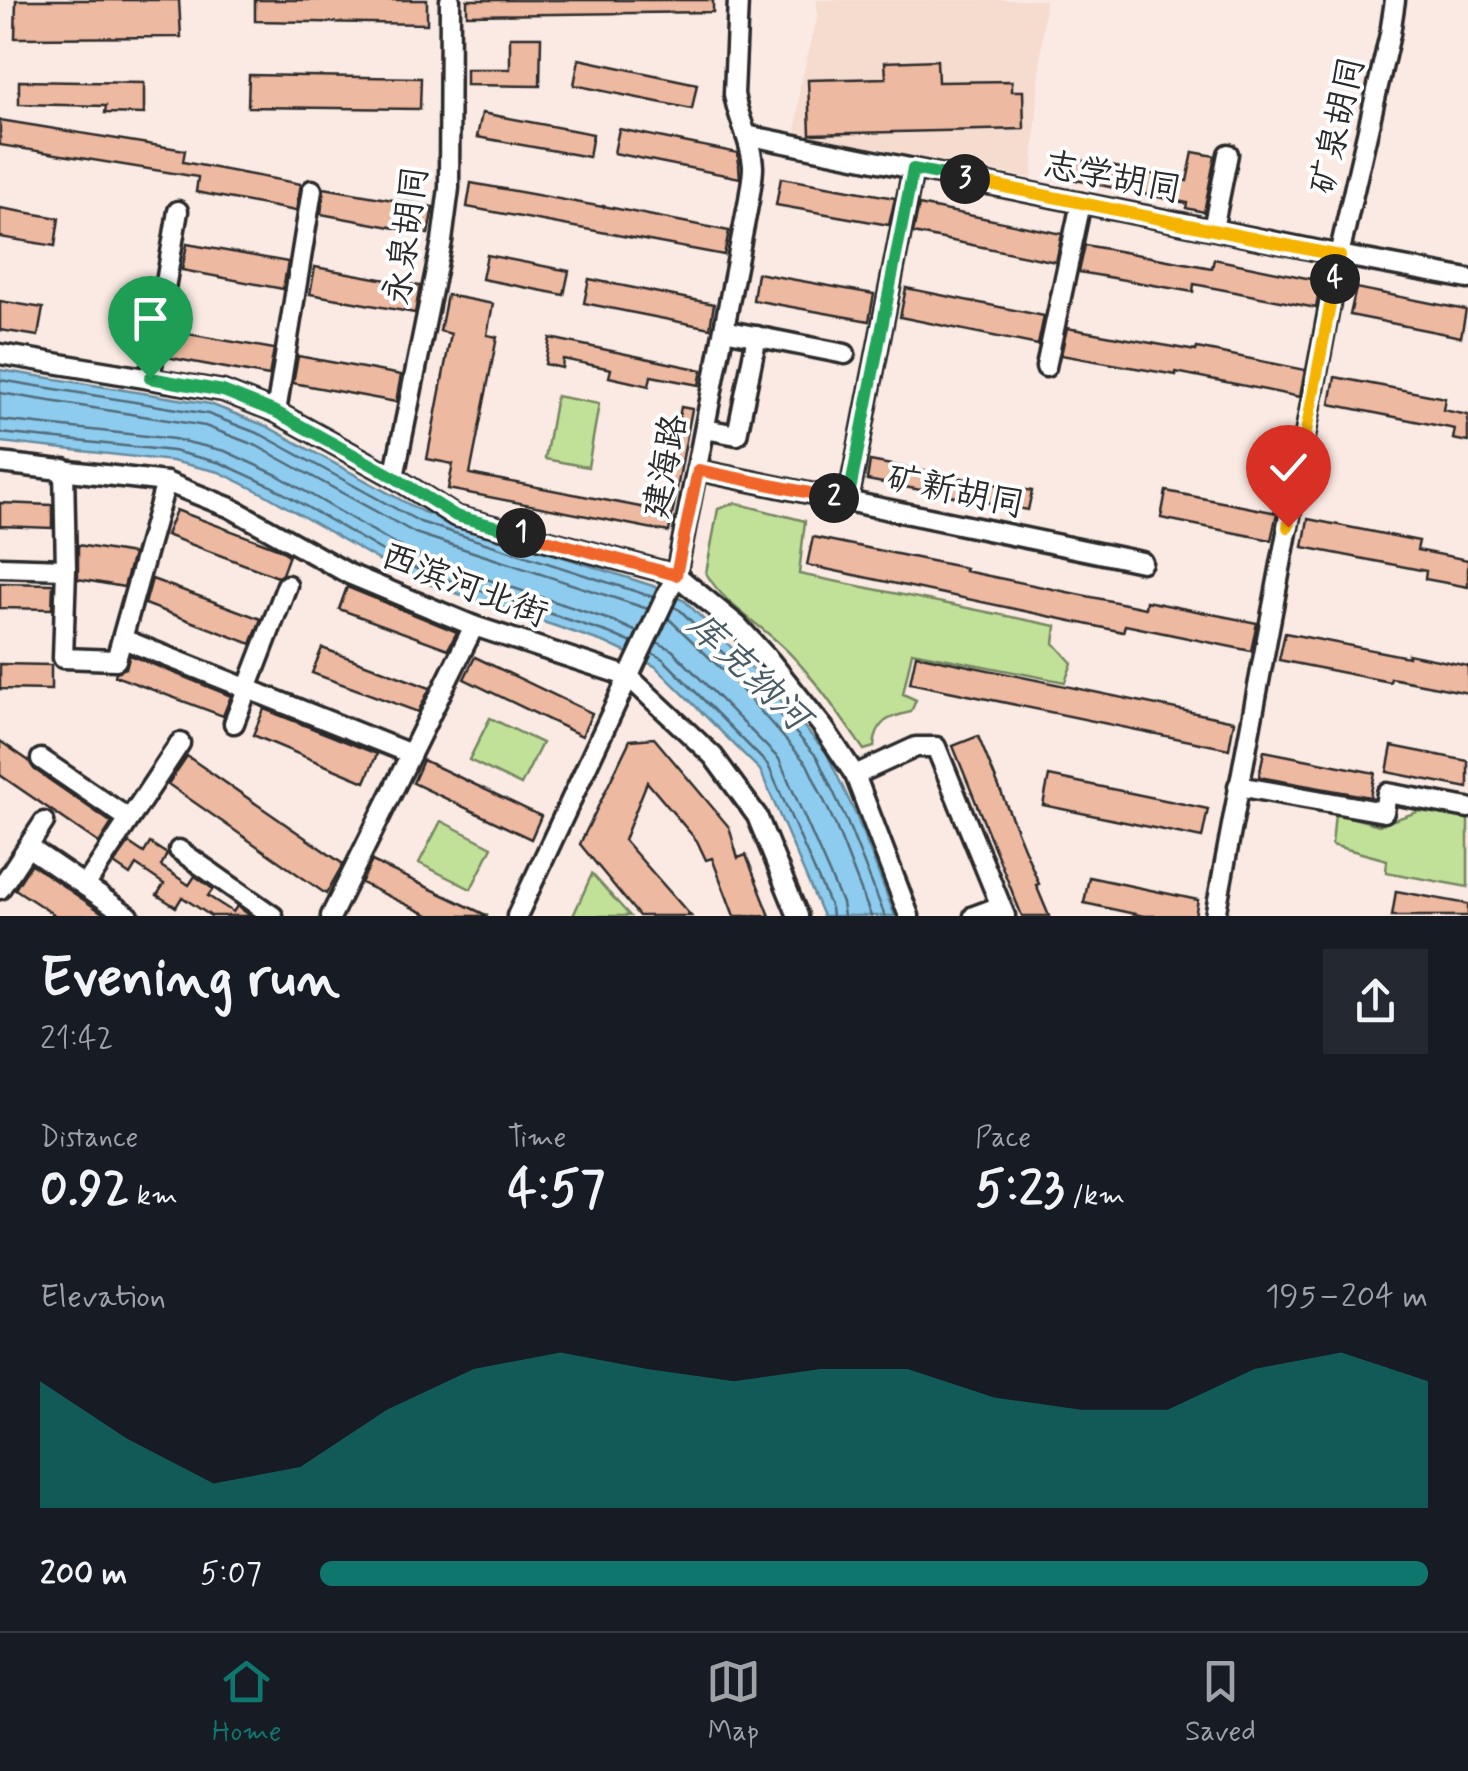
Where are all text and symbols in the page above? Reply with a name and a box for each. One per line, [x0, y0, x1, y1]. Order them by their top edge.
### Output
street label: 矿泉胡同 [1300, 52, 1376, 199]
street label: 志学胡同 [1040, 142, 1186, 214]
pin: 3 [940, 154, 990, 204]
text: 3 [959, 160, 971, 197]
street label: 永泉胡同 [374, 163, 439, 308]
pin: 4 [1310, 254, 1360, 304]
text: 4 [1327, 260, 1343, 297]
pin [108, 276, 193, 379]
icon: arrive [123, 291, 178, 346]
street label: 建海路 [633, 410, 699, 522]
pin [1246, 425, 1331, 528]
icon: check [1261, 440, 1316, 495]
street label: 矿新胡同 [882, 455, 1029, 529]
pin: 2 [809, 473, 859, 523]
text: 2 [827, 479, 841, 516]
pin: 1 [496, 508, 546, 558]
text: 1 [515, 514, 527, 551]
street label: 西滨河北街 [374, 533, 554, 639]
water label: 库克纳河 [677, 601, 824, 746]
text: Evening run [40, 944, 340, 1016]
button: share [1323, 949, 1428, 1054]
text: 21:42 [40, 1018, 114, 1060]
text: Distance [40, 1120, 138, 1157]
text: Time [508, 1120, 566, 1157]
text: Pace [975, 1120, 1031, 1157]
text: 0.92 [40, 1157, 129, 1223]
text: 4:57 [508, 1157, 605, 1223]
text: 5:23 [975, 1157, 1064, 1223]
text: km [129, 1178, 178, 1215]
text: /km [1064, 1178, 1125, 1215]
text: Elevation [40, 1276, 166, 1318]
text: 195–204 m [1265, 1276, 1428, 1318]
text: 200 m [40, 1553, 127, 1595]
text: 5:07 [200, 1553, 262, 1595]
tab: Home [212, 1654, 282, 1751]
tab: Map [706, 1654, 761, 1751]
tab: Saved [1185, 1654, 1256, 1751]

